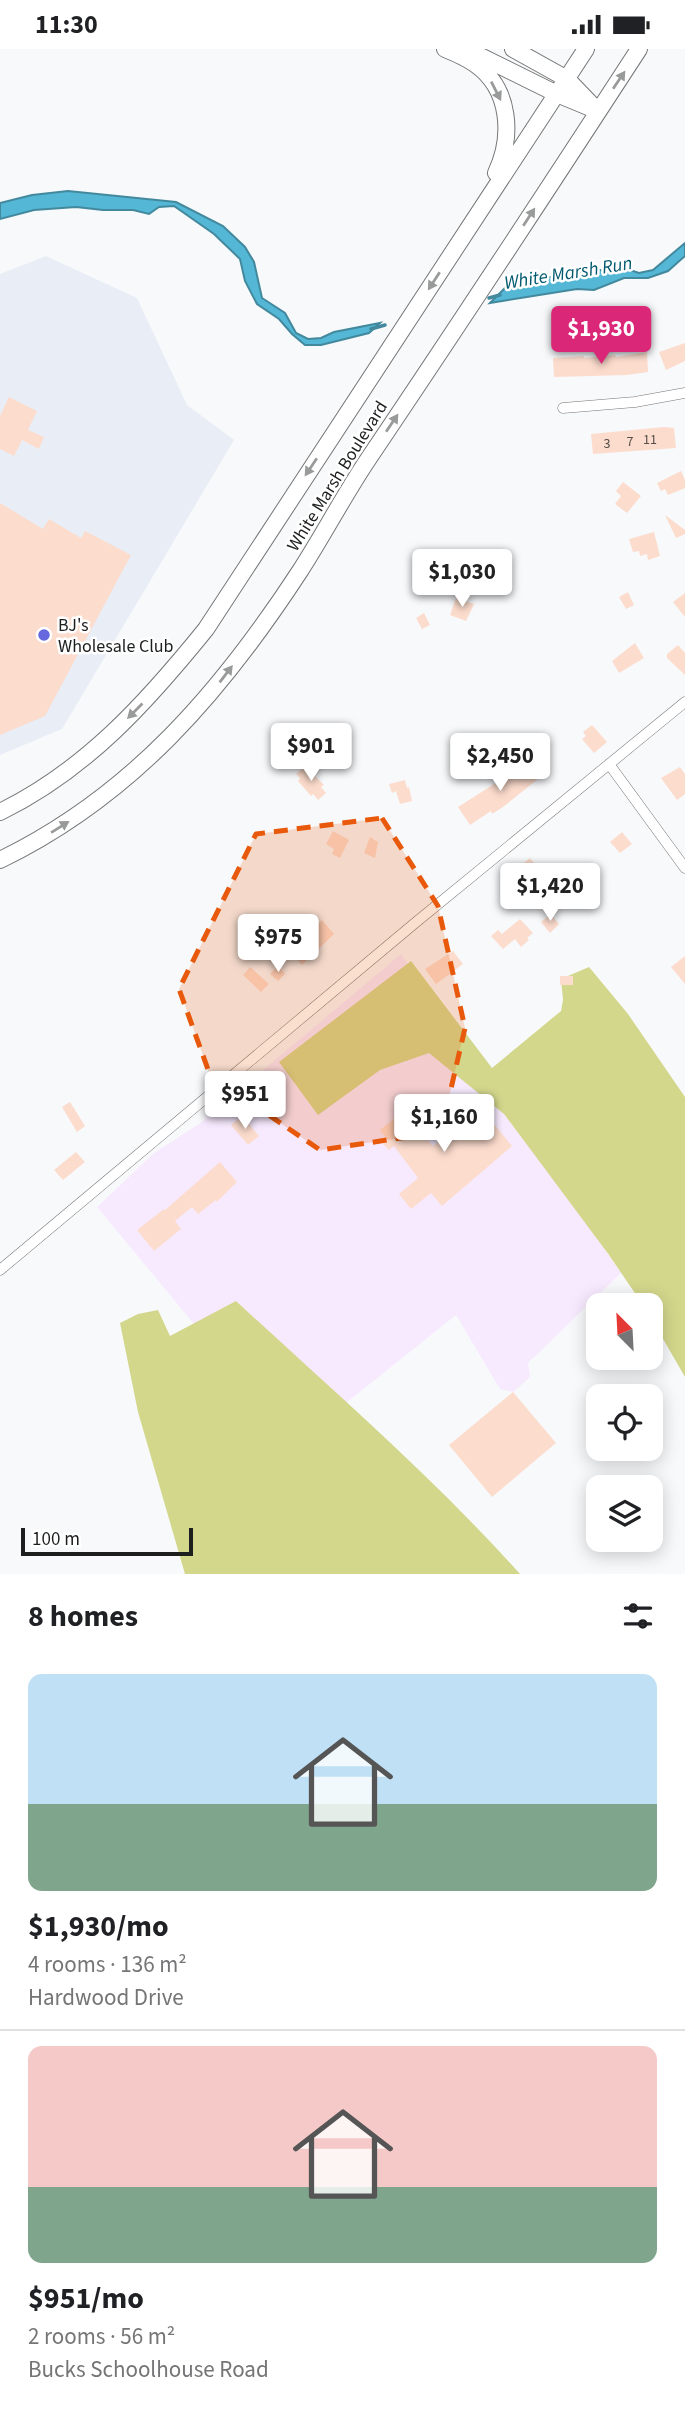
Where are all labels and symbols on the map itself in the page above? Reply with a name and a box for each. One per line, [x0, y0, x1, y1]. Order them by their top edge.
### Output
one-way arrow [612, 71, 626, 89]
one-way arrow [490, 81, 502, 101]
one-way arrow [523, 207, 536, 226]
water label: White Marsh Run [502, 250, 634, 297]
one-way arrow [428, 271, 441, 290]
pin: $1,930 [544, 307, 658, 366]
street label: White Marsh Boulevard [281, 396, 394, 556]
one-way arrow [386, 413, 399, 433]
house number: 11 [643, 430, 657, 450]
house number: 7 [627, 432, 634, 452]
house number: 3 [604, 434, 611, 454]
one-way arrow [304, 458, 317, 477]
pin: $1,030 [405, 549, 519, 609]
place label: BJ's Wholesale Club [58, 613, 174, 659]
marker: BJ's Wholesale Club [36, 627, 52, 643]
one-way arrow [219, 665, 233, 683]
one-way arrow [127, 703, 144, 720]
pin: $901 [270, 723, 352, 783]
pin: $2,450 [443, 733, 557, 793]
one-way arrow [50, 820, 69, 833]
pin: $1,420 [493, 863, 607, 923]
pin: $975 [237, 915, 319, 974]
pin: $951 [204, 1072, 286, 1131]
pin: $1,160 [387, 1095, 501, 1154]
north arrow [586, 1293, 663, 1370]
scale bar [21, 1525, 192, 1557]

